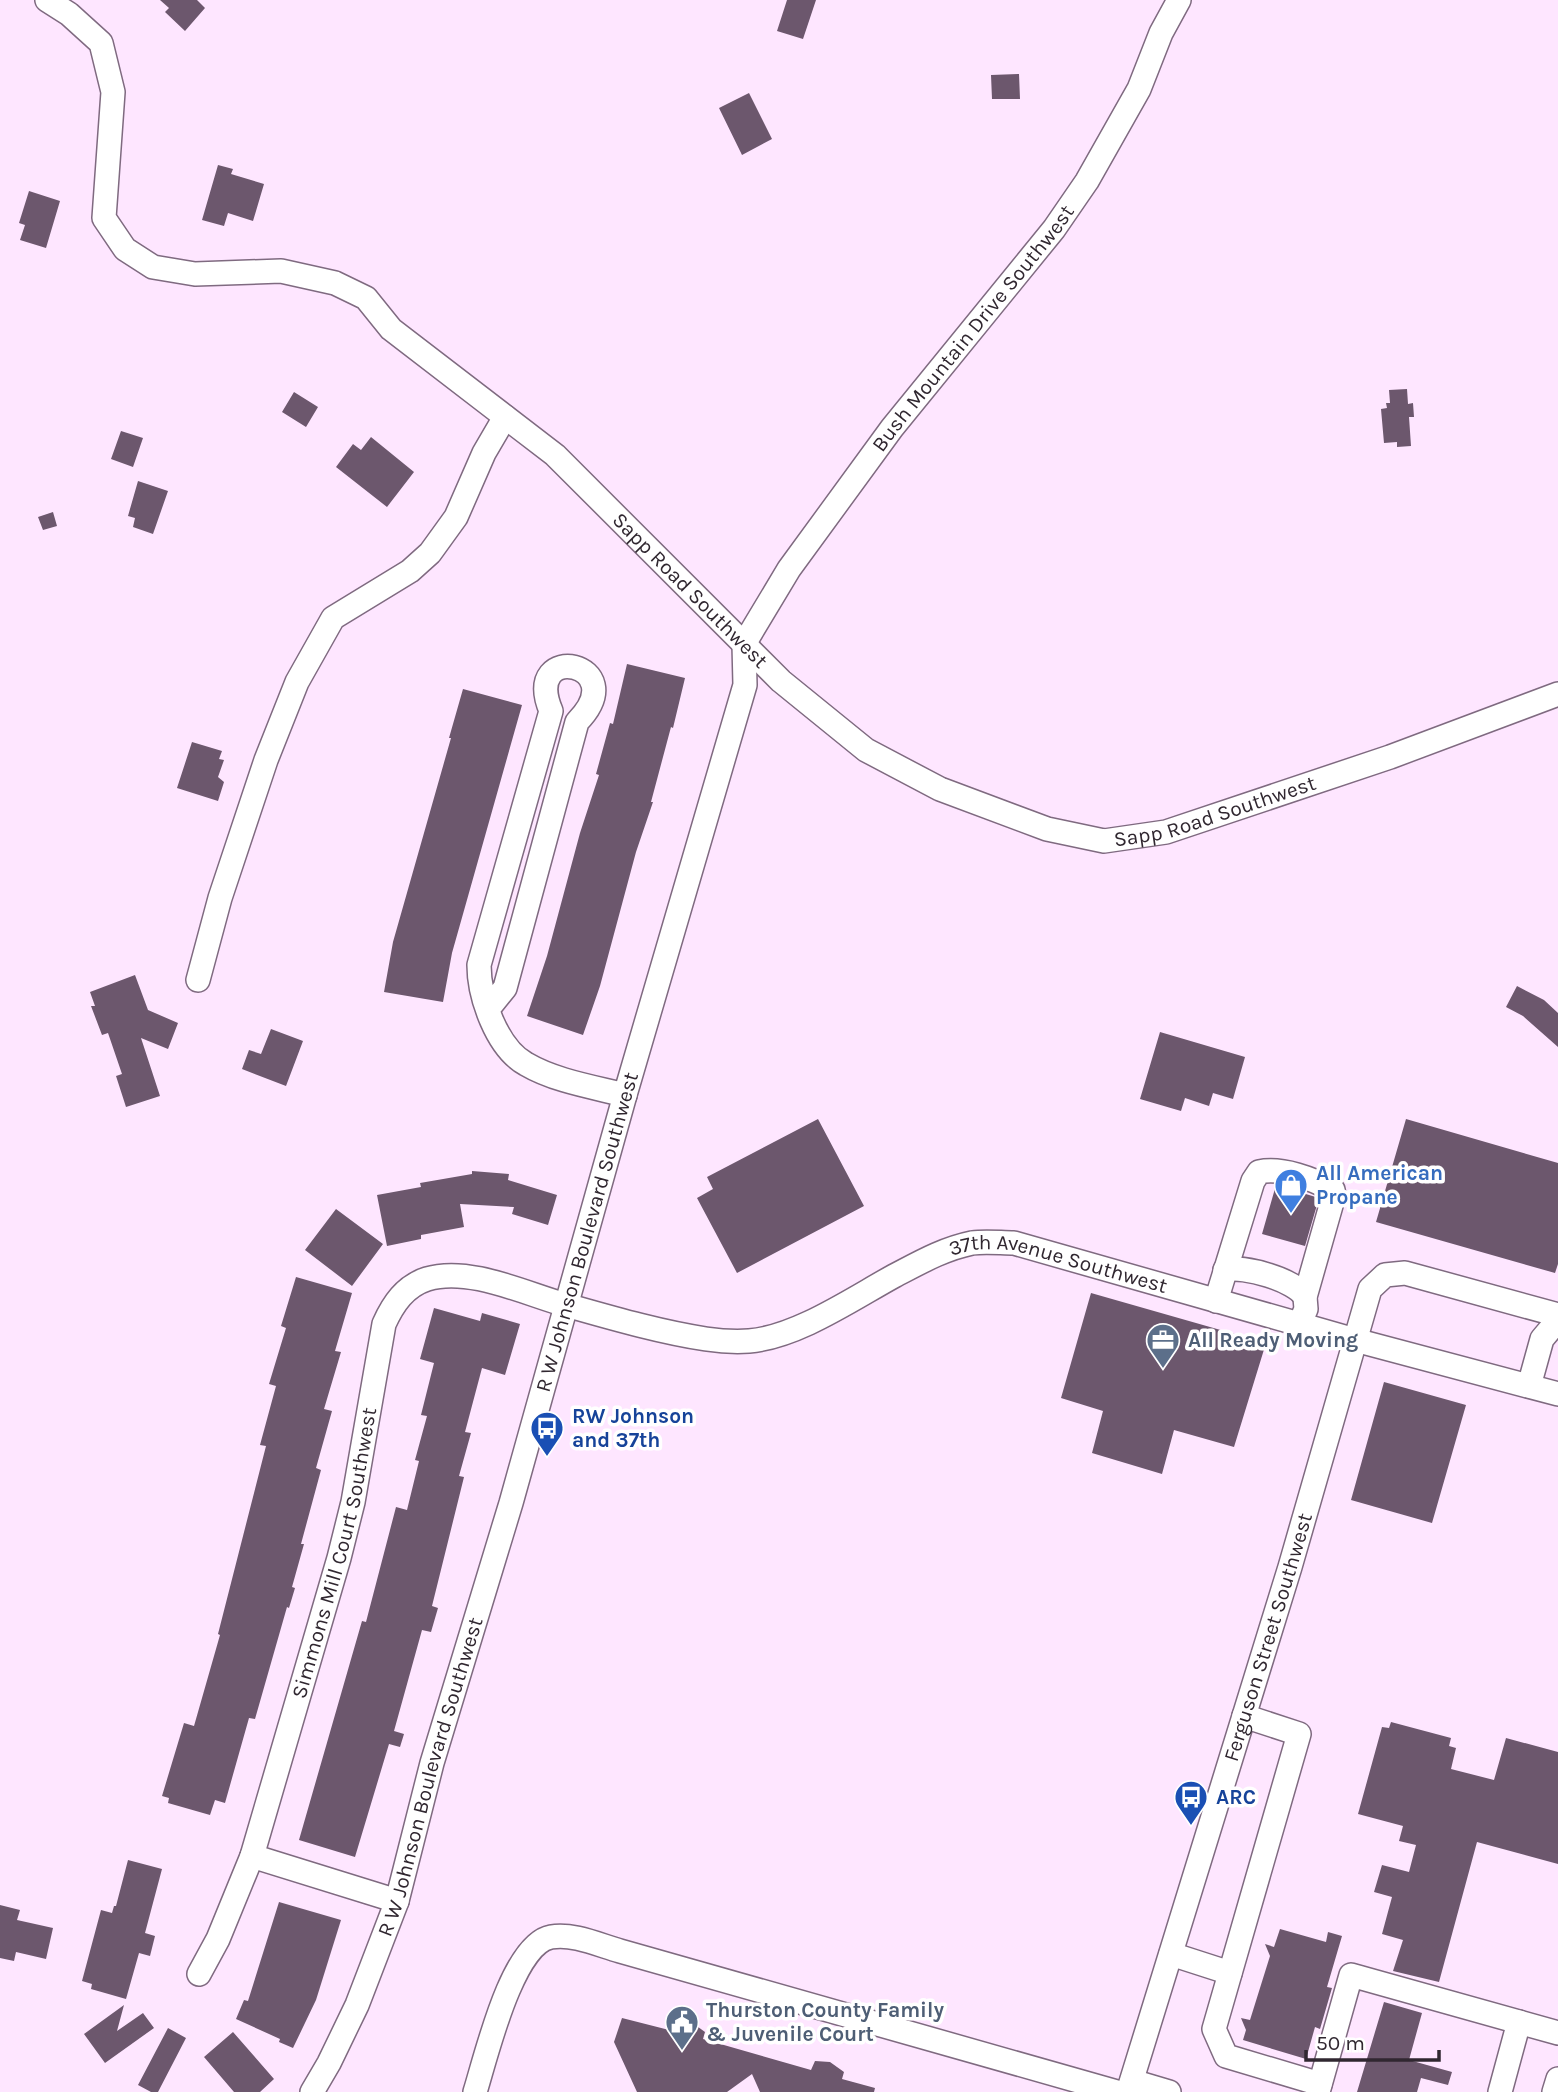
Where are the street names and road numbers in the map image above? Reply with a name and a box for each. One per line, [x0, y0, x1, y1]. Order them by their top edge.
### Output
street label: Bush Mountain Drive Southwest [867, 200, 1079, 456]
street label: Sapp Road Southwest [608, 508, 773, 673]
street label: Sapp Road Southwest [1112, 771, 1319, 851]
street label: R W Johnson Boulevard Southwest [531, 1069, 643, 1394]
street label: 37th Avenue Southwest [946, 1230, 1170, 1298]
street label: Simmons Mill Court Southwest [287, 1405, 381, 1701]
street label: Ferguson Street Southwest [1219, 1510, 1317, 1764]
street label: R W Johnson Boulevard Southwest [373, 1614, 488, 1940]

